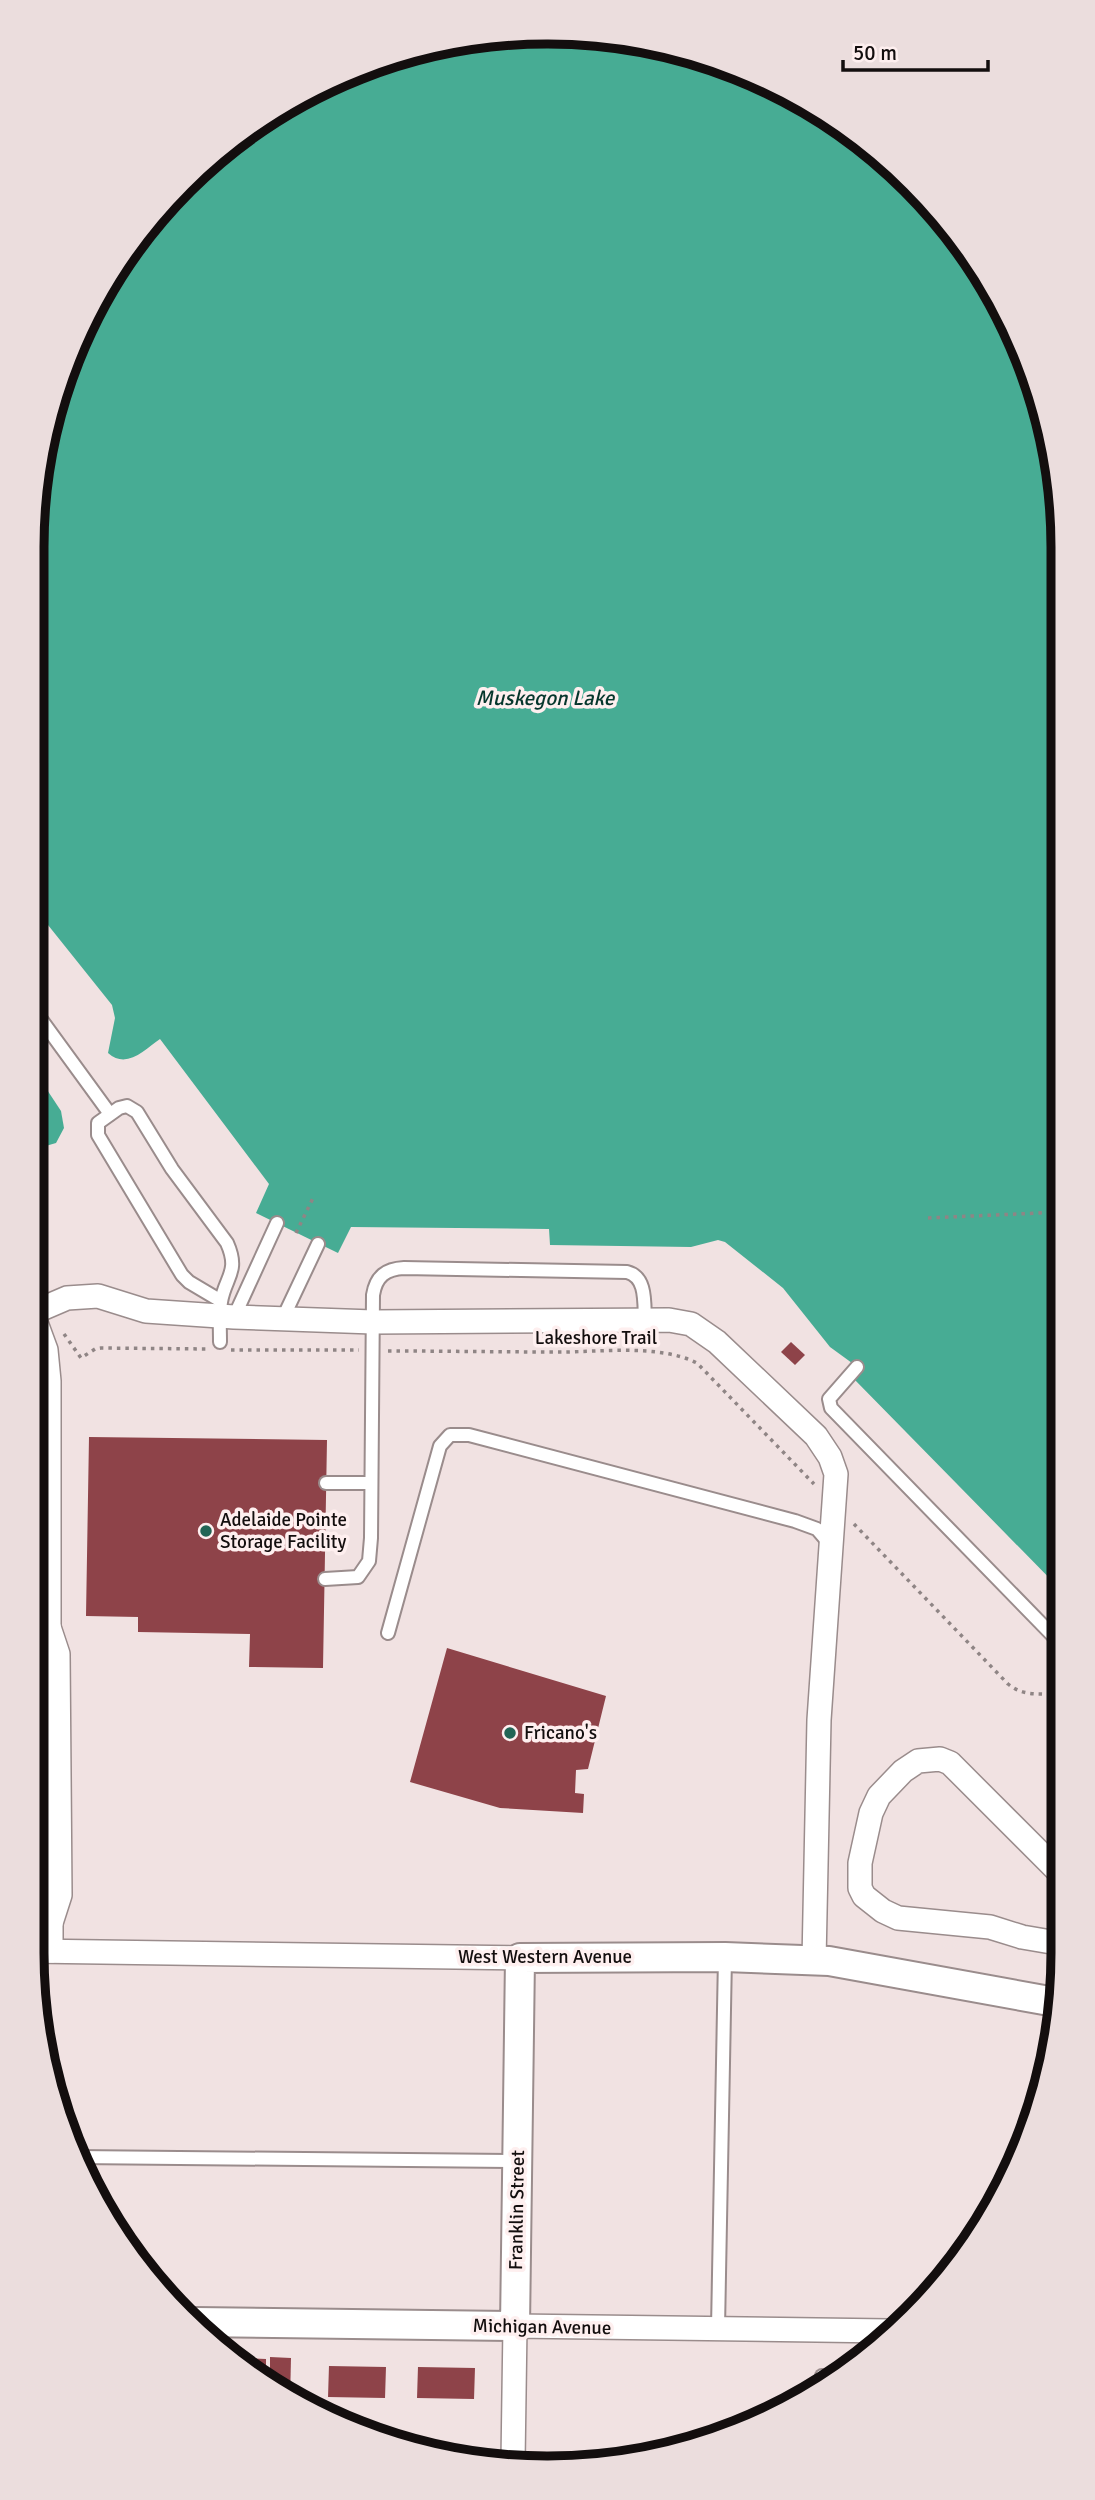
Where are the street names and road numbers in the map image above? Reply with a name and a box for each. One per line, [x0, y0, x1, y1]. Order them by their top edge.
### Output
street label: Lakeshore Trail [535, 1326, 657, 1350]
street label: West Western Avenue [458, 1945, 632, 1969]
street label: Franklin Street [504, 2149, 530, 2270]
street label: Michigan Avenue [473, 2314, 611, 2340]

